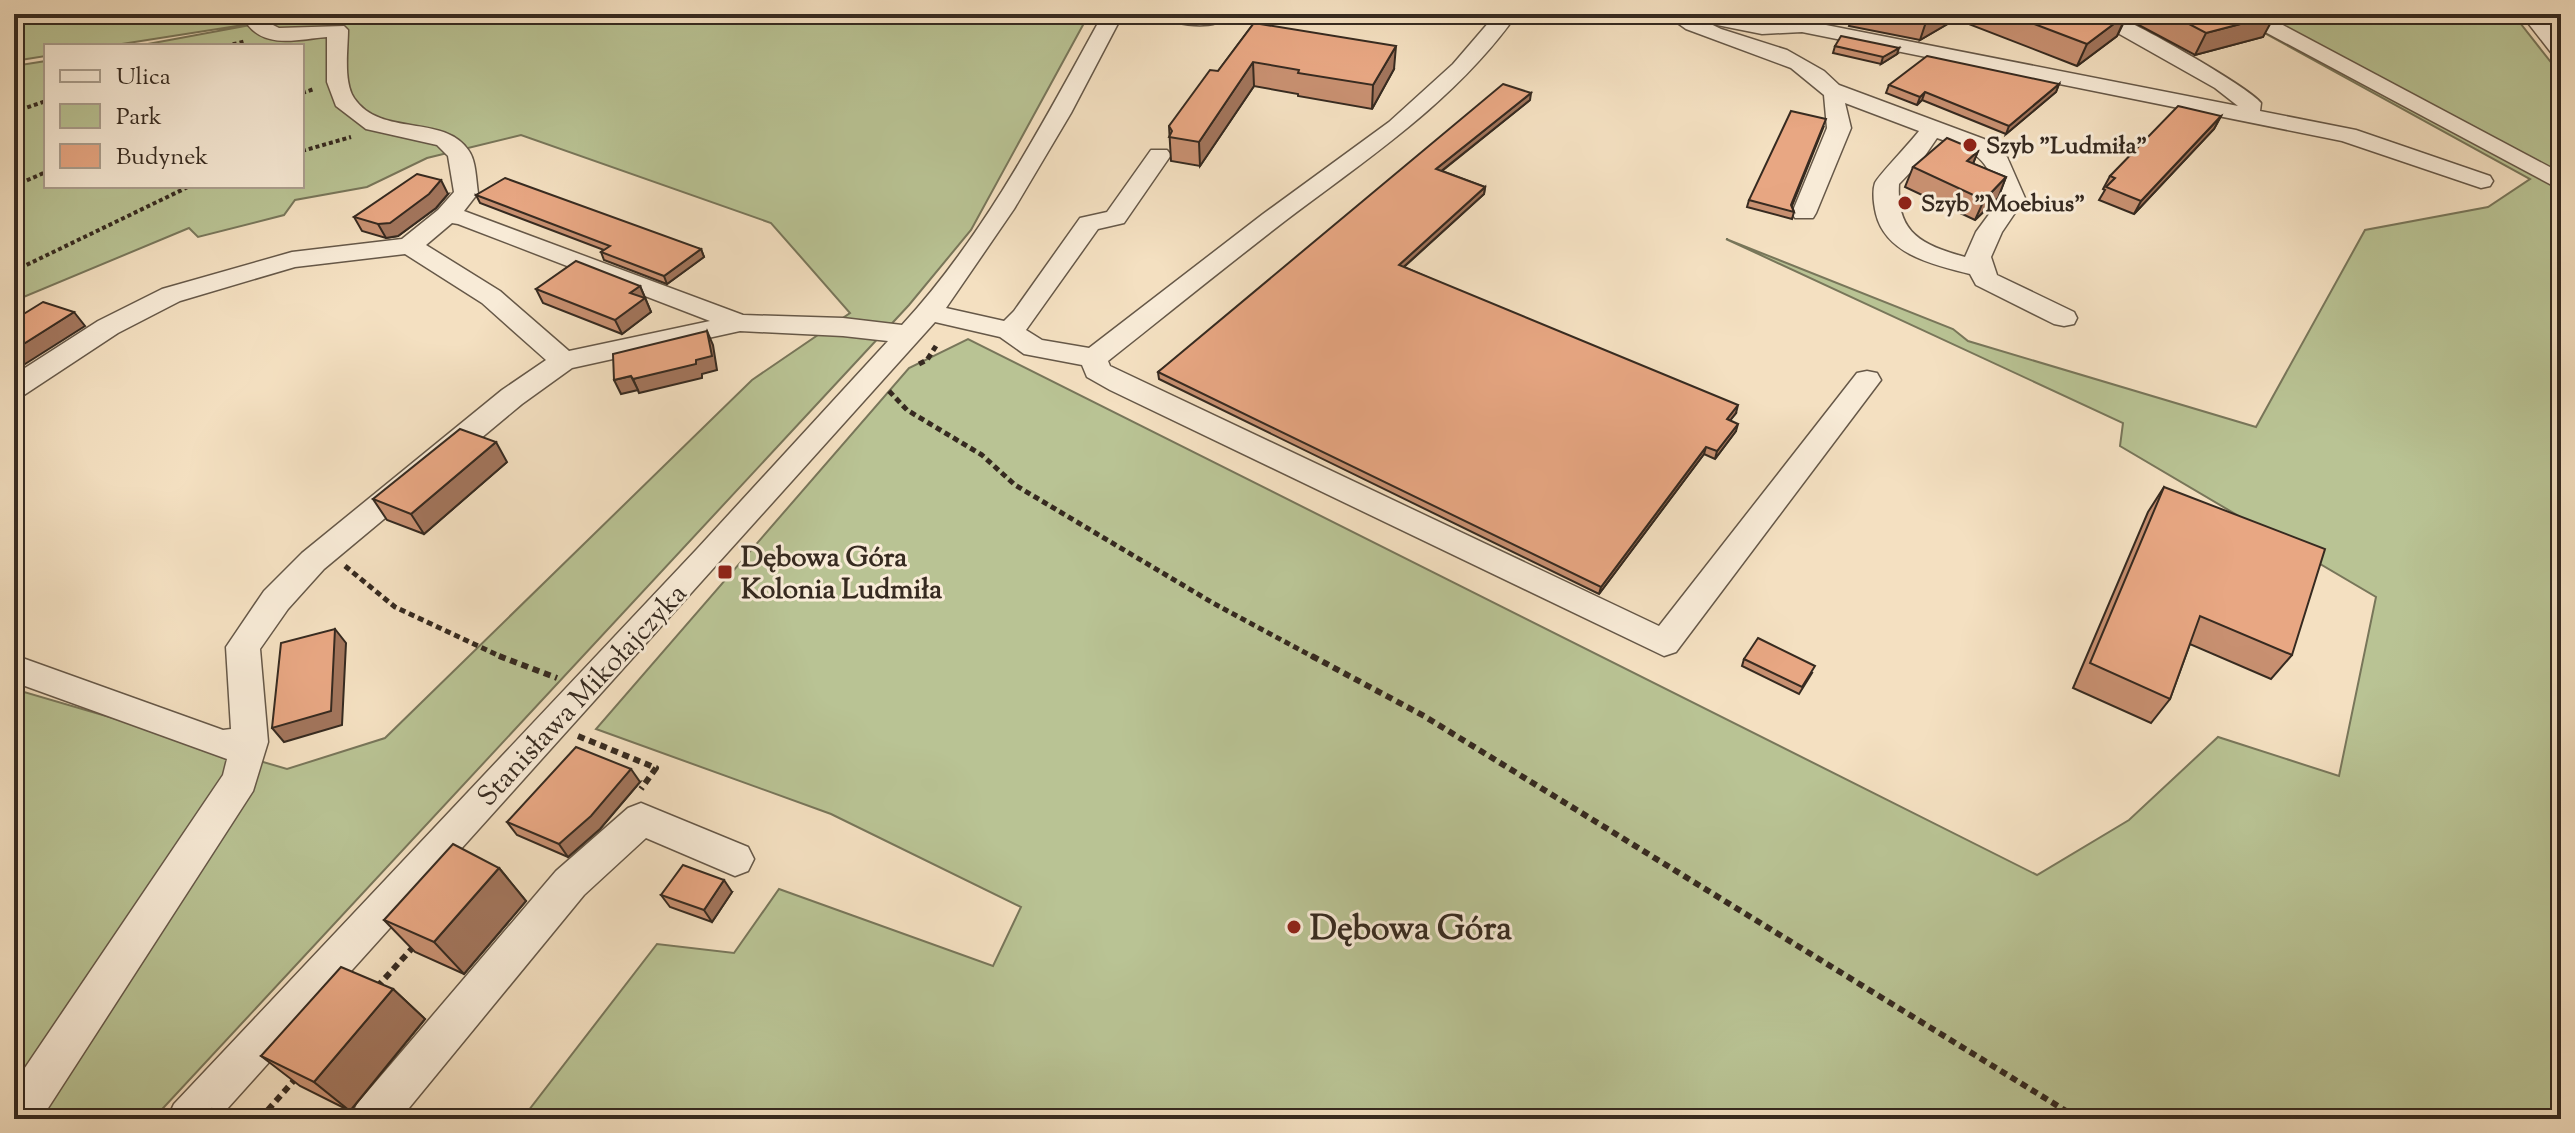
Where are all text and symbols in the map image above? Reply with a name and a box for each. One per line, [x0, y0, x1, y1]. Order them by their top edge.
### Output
legend [44, 44, 304, 188]
text: Ulica [116, 61, 171, 95]
text: Park [116, 101, 162, 135]
place label: Szyb "Ludmiła" [1986, 130, 2147, 164]
marker: Szyb "Ludmiła" [1961, 136, 1979, 154]
text: Budynek [116, 141, 208, 175]
place label: Szyb "Moebius" [1921, 188, 2085, 222]
marker: Szyb "Moebius" [1896, 194, 1914, 212]
place label: Dębowa Góra Kolonia Ludmiła [741, 539, 942, 611]
marker: Dębowa Góra Kolonia Ludmiła [716, 563, 734, 581]
street label: Stanisława Mikołajczyka [469, 576, 697, 816]
place label: Dębowa Góra [1310, 906, 1512, 955]
marker: Dębowa Góra [1285, 918, 1303, 936]

